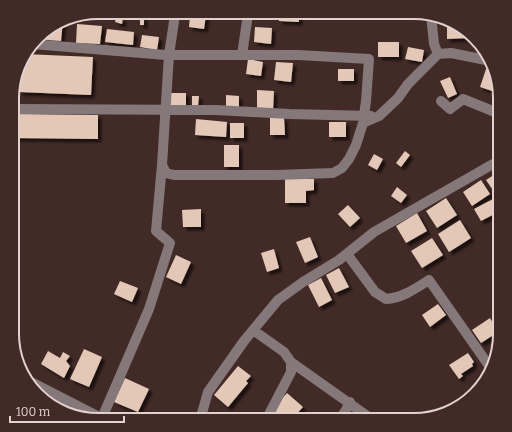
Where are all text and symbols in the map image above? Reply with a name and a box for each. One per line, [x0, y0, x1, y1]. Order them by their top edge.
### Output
scale bar [10, 398, 124, 424]
text: 100 m [16, 405, 51, 419]

